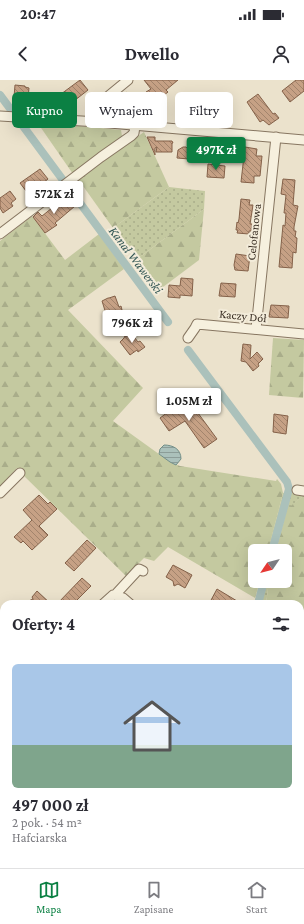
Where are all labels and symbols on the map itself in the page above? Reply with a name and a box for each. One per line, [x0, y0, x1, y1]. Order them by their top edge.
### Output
pin: 497K zł [179, 137, 253, 171]
pin: 572K zł [17, 181, 91, 215]
street label: Celofanowa [244, 202, 264, 261]
water label: Kanał Wawerski [106, 224, 166, 297]
street label: Kaczy Dół [219, 307, 268, 326]
pin: 796K zł [95, 310, 169, 344]
pin: 1.05M zł [148, 388, 230, 422]
north arrow [248, 544, 292, 588]

